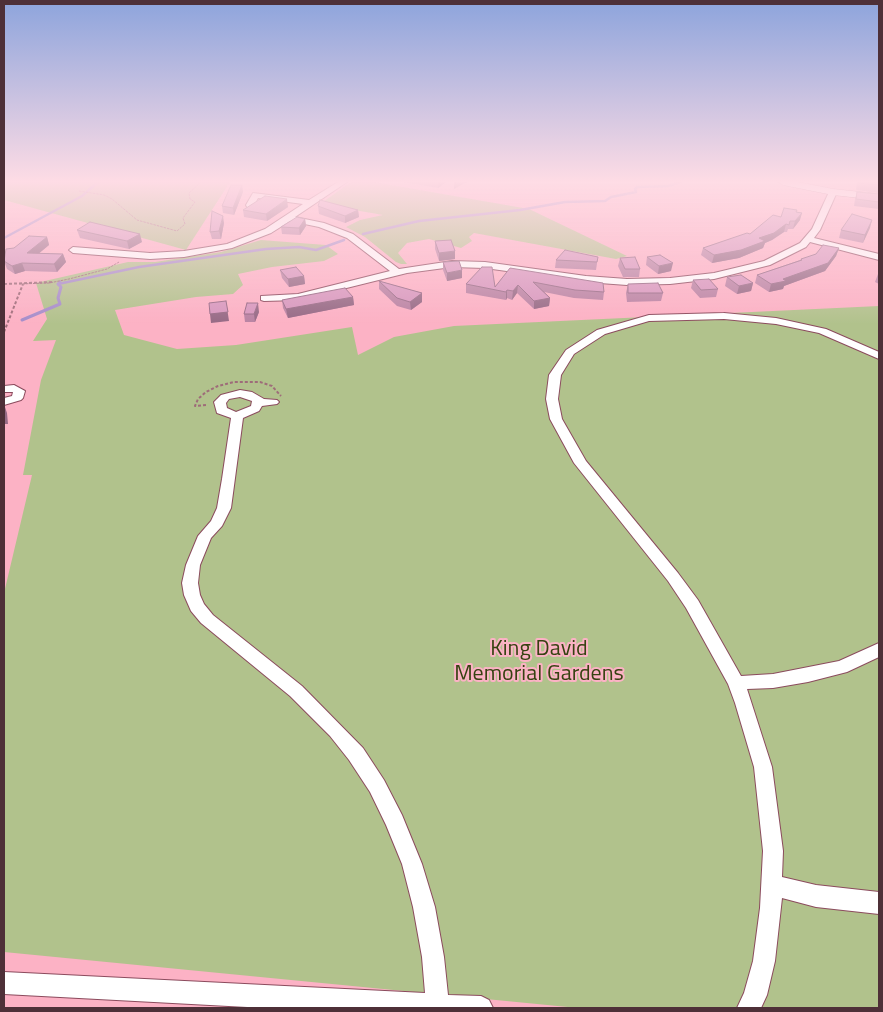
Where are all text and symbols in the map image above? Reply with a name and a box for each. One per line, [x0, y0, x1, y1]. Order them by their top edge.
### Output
park label: King David Memorial Gardens [454, 637, 624, 688]

